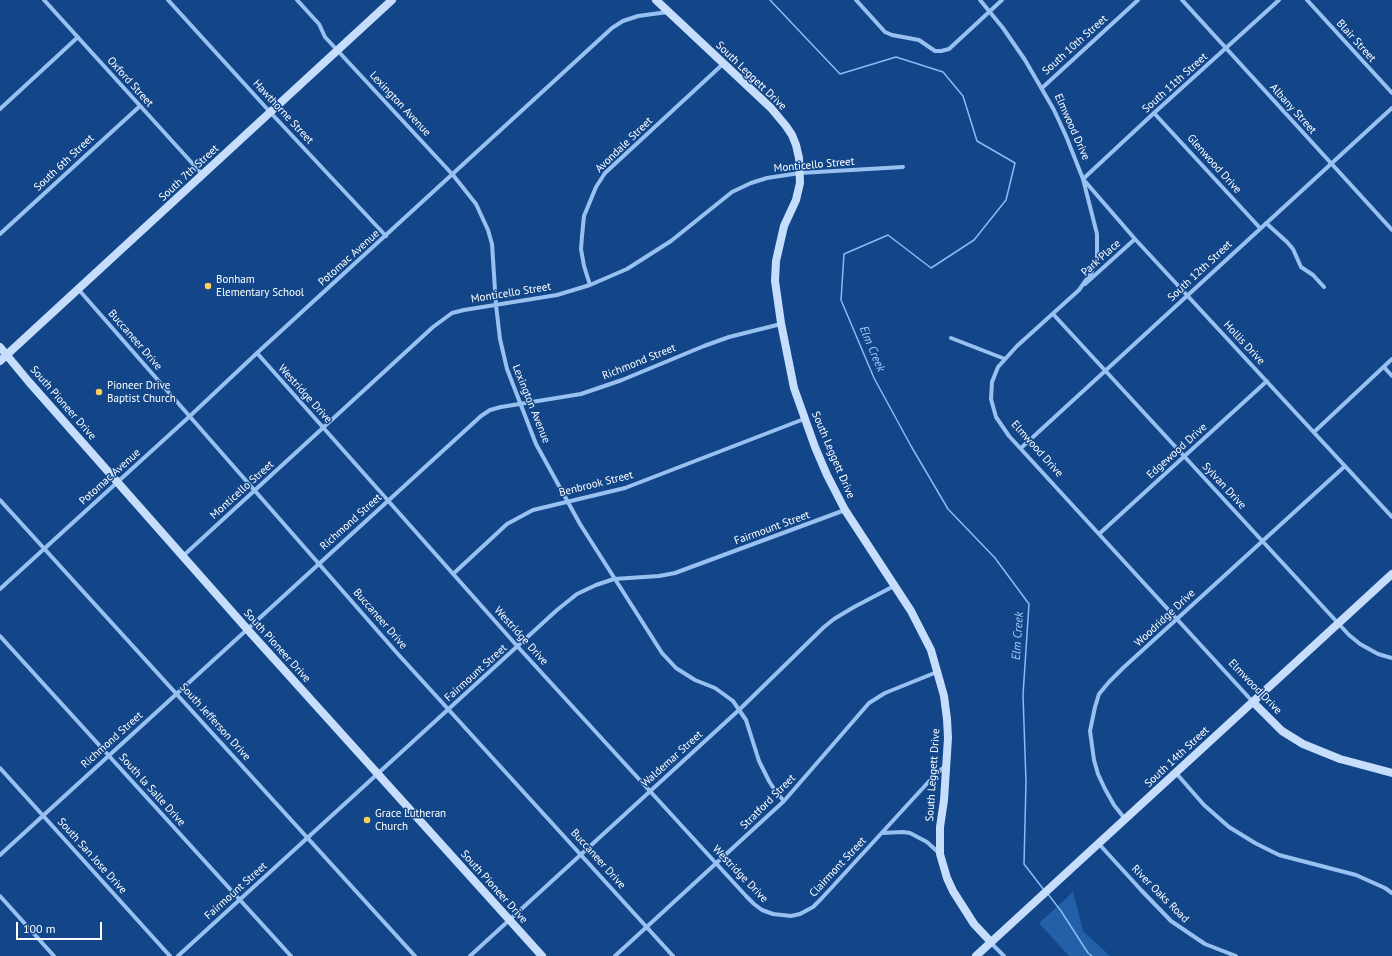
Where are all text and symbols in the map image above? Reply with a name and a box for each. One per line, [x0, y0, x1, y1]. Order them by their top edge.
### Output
street label: South 10th Street [1040, 12, 1110, 78]
street label: Blair Street [1333, 17, 1379, 65]
street label: South Leggett Drive [713, 39, 789, 113]
street label: South 11th Street [1140, 50, 1210, 116]
street label: Oxford Street [104, 54, 156, 110]
street label: Lexington Avenue [367, 69, 433, 139]
street label: Hawthorne Street [250, 77, 316, 147]
street label: Albany Street [1267, 81, 1319, 137]
street label: Elmwood Drive [1051, 92, 1093, 162]
street label: Avondale Street [593, 114, 655, 176]
street label: South 6th Street [31, 132, 97, 194]
street label: Glenwood Drive [1184, 132, 1244, 196]
street label: South 7th Street [156, 142, 222, 204]
street label: Monticello Street [773, 155, 855, 175]
street label: Potomac Avenue [316, 227, 382, 289]
street label: Park Place [1079, 237, 1123, 279]
street label: South 12th Street [1165, 238, 1235, 304]
place label: Bonham Elementary School [216, 273, 304, 299]
street label: Monticello Street [470, 280, 552, 306]
marker: Bonham Elementary School [203, 281, 213, 291]
street label: Buccaneer Drive [105, 307, 165, 373]
street label: Hollis Drive [1220, 318, 1268, 368]
water label: Elm Creek [856, 324, 888, 374]
street label: Richmond Street [600, 341, 678, 383]
street label: Westridge Drive [275, 362, 335, 426]
street label: South Pioneer Drive [27, 363, 99, 443]
street label: Lexington Avenue [509, 363, 553, 445]
place label: Pioneer Drive Baptist Church [107, 379, 176, 405]
marker: Pioneer Drive Baptist Church [94, 387, 104, 397]
street label: South Leggett Drive [809, 409, 857, 501]
street label: Elmwood Drive [1008, 418, 1066, 480]
street label: Edgewood Drive [1144, 421, 1210, 481]
street label: Potomac Avenue [77, 446, 143, 508]
street label: Monticello Street [208, 458, 276, 522]
street label: Sylvan Drive [1199, 460, 1249, 512]
street label: Benbrook Street [558, 468, 634, 500]
street label: Richmond Street [318, 491, 384, 553]
street label: Fairmount Street [732, 508, 812, 548]
street label: Buccaneer Drive [350, 586, 410, 652]
street label: Woodridge Drive [1132, 587, 1198, 649]
street label: Westridge Drive [491, 604, 551, 668]
street label: South Pioneer Drive [241, 607, 313, 685]
water label: Elm Creek [1009, 611, 1027, 661]
street label: Fairmount Street [442, 642, 510, 704]
street label: Elmwood Drive [1225, 657, 1285, 717]
street label: South Jefferson Drive [177, 681, 253, 763]
street label: Richmond Street [79, 709, 145, 771]
street label: South 14th Street [1142, 724, 1212, 790]
street label: Waldemar Street [639, 728, 705, 790]
street label: South Leggett Drive [923, 728, 943, 822]
street label: South la Salle Drive [116, 751, 188, 829]
street label: Stratford Street [738, 772, 798, 832]
place label: Grace Lutheran Church [375, 807, 446, 833]
street label: South San Jose Drive [54, 815, 130, 897]
marker: Grace Lutheran Church [362, 815, 372, 825]
street label: Buccaneer Drive [568, 826, 628, 892]
street label: Clairmont Street [807, 834, 869, 900]
street label: Westridge Drive [709, 843, 771, 905]
street label: South Pioneer Drive [458, 848, 530, 926]
street label: Fairmount Street [202, 860, 270, 922]
street label: River Oaks Road [1128, 862, 1192, 926]
scale bar [18, 914, 104, 940]
text: 100 m [23, 921, 56, 936]

